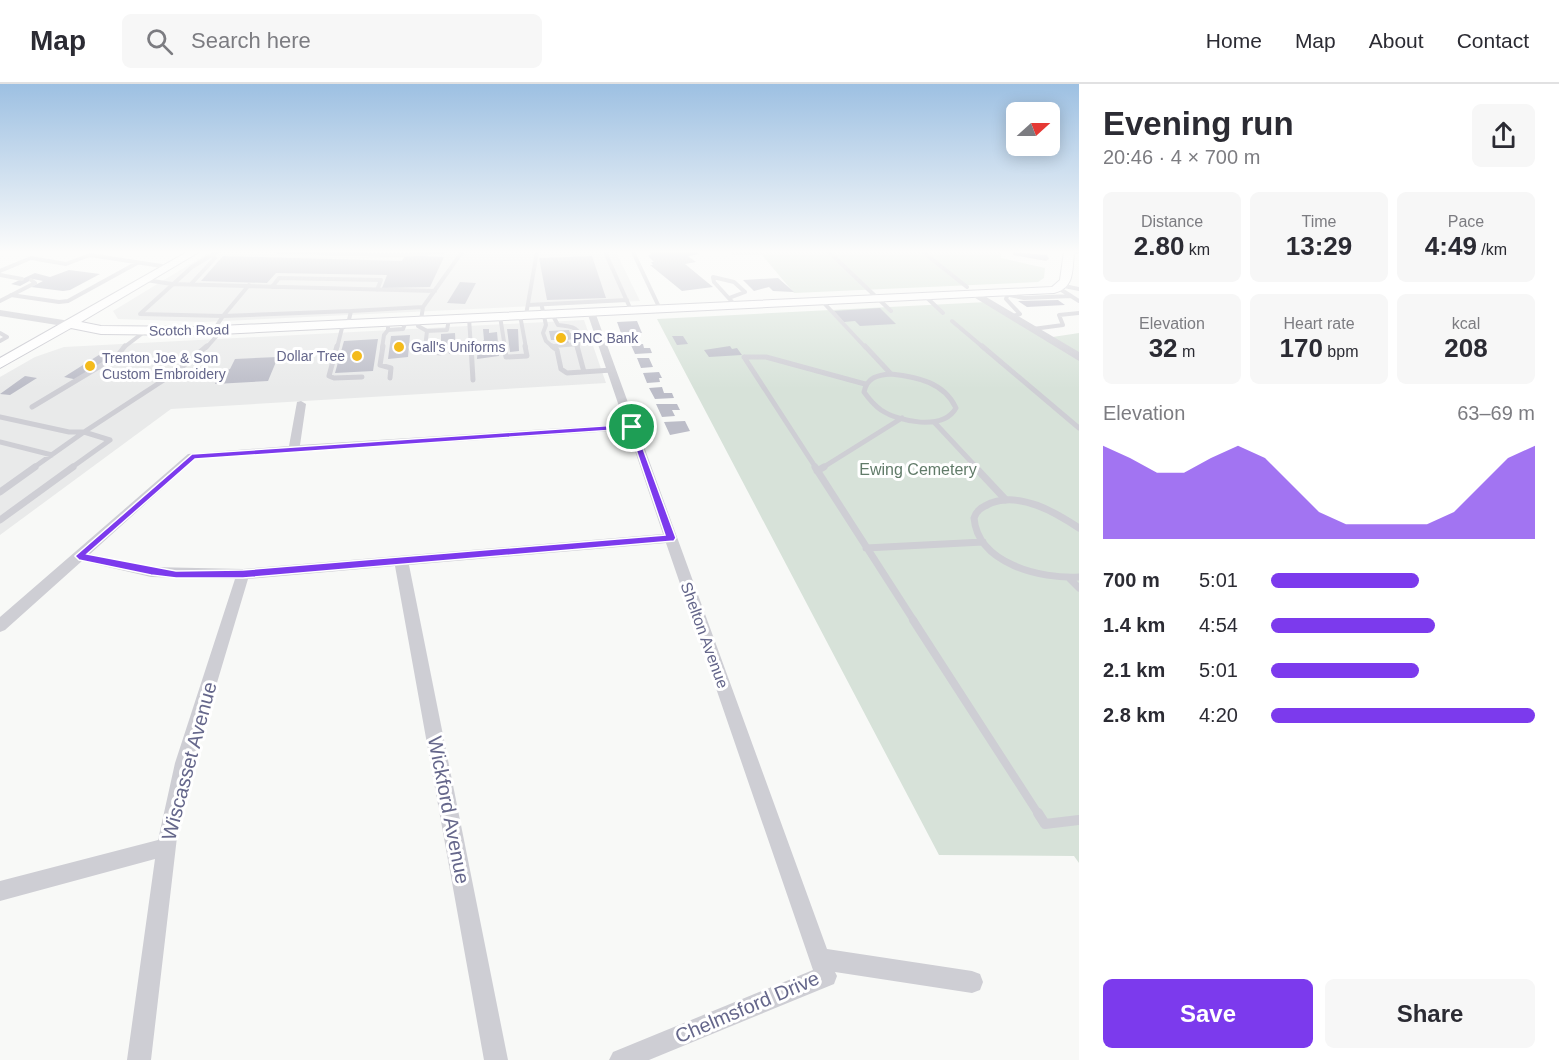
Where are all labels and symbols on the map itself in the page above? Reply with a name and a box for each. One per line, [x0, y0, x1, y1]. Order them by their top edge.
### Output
north arrow [1006, 102, 1060, 156]
street label: Scotch Road [149, 321, 229, 339]
place label: PNC Bank [573, 330, 639, 346]
marker: PNC Bank [554, 331, 568, 345]
place label: Gall's Uniforms [411, 339, 505, 355]
marker: Gall's Uniforms [392, 340, 406, 354]
place label: Dollar Tree [277, 348, 345, 364]
marker: Dollar Tree [350, 349, 364, 363]
place label: Trenton Joe & Son Custom Embroidery [102, 350, 226, 382]
marker: Trenton Joe & Son Custom Embroidery [83, 359, 97, 373]
pin [606, 401, 657, 452]
park label: Ewing Cemetery [859, 461, 977, 478]
street label: Shelton Avenue [677, 580, 732, 691]
street label: Wiscasset Avenue [157, 679, 221, 843]
street label: Wickford Avenue [424, 734, 474, 886]
street label: Chelmsford Drive [672, 967, 822, 1047]

